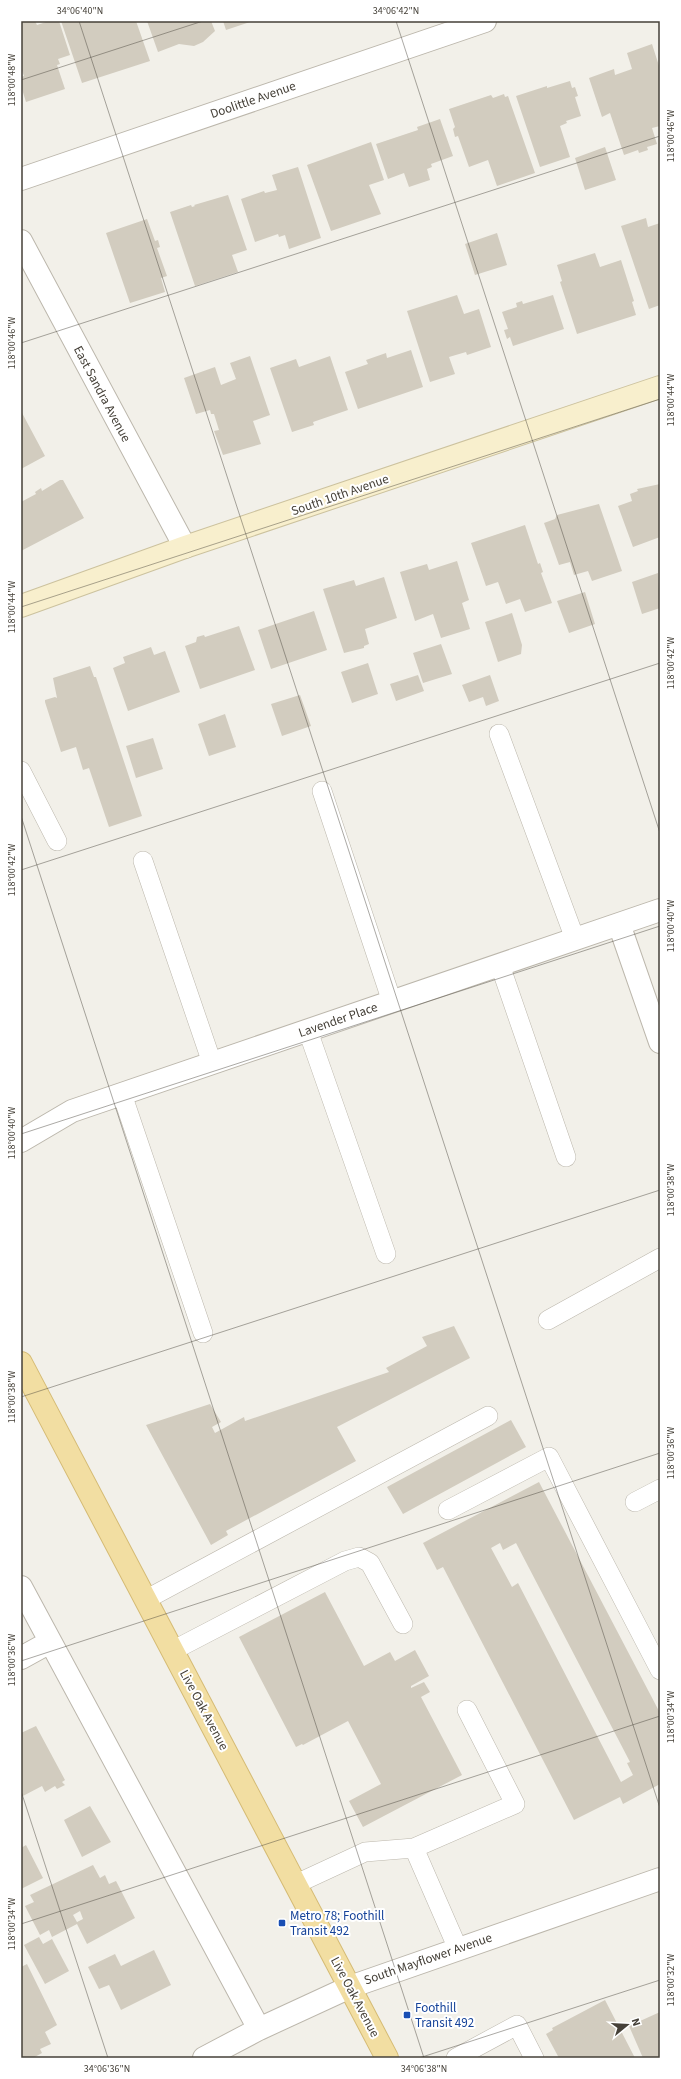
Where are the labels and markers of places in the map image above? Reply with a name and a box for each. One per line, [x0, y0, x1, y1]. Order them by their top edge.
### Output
place label: Metro 78; Foothill Transit 492 [290, 1907, 384, 1940]
marker: Metro 78; Foothill Transit 492 [277, 1918, 287, 1928]
place label: Foothill Transit 492 [415, 1999, 474, 2032]
marker: Foothill Transit 492 [402, 2010, 412, 2020]

